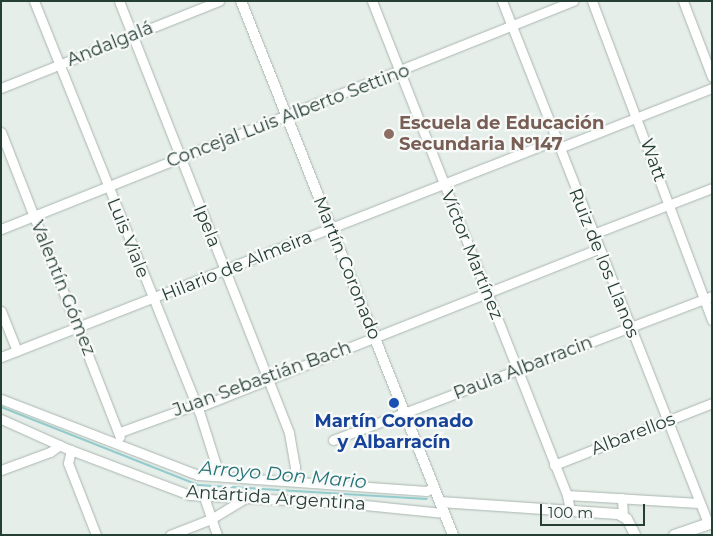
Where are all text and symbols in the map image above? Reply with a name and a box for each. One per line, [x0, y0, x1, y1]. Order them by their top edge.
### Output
street label: Andalgalá [64, 17, 156, 71]
street label: Concejal Luis Alberto Settino [164, 60, 412, 172]
place label: Escuela de Educación Secundaria Nº147 [399, 113, 604, 156]
marker: Escuela de Educación Secundaria Nº147 [383, 128, 395, 140]
street label: Watt [635, 136, 671, 184]
street label: Ruiz de los Llanos [564, 185, 644, 341]
street label: Víctor Martínez [436, 187, 508, 323]
street label: Martín Coronado [308, 193, 386, 343]
street label: Luis Viale [102, 195, 154, 281]
street label: Ipela [189, 202, 225, 250]
street label: Valentín Gómez [26, 217, 100, 359]
street label: Hilario de Almeira [159, 226, 315, 306]
street label: Paula Albarracin [450, 332, 596, 404]
street label: Juan Sebastián Bach [170, 337, 354, 421]
marker: Martín Coronado y Albarracín [388, 397, 400, 409]
street label: Albarellos [588, 408, 678, 460]
place label: Martín Coronado y Albarracín [315, 411, 473, 454]
water label: Arroyo Don Mario [198, 456, 368, 494]
street label: Antártida Argentina [185, 481, 367, 515]
scale bar [543, 494, 648, 526]
text: 100 m [548, 503, 593, 522]

